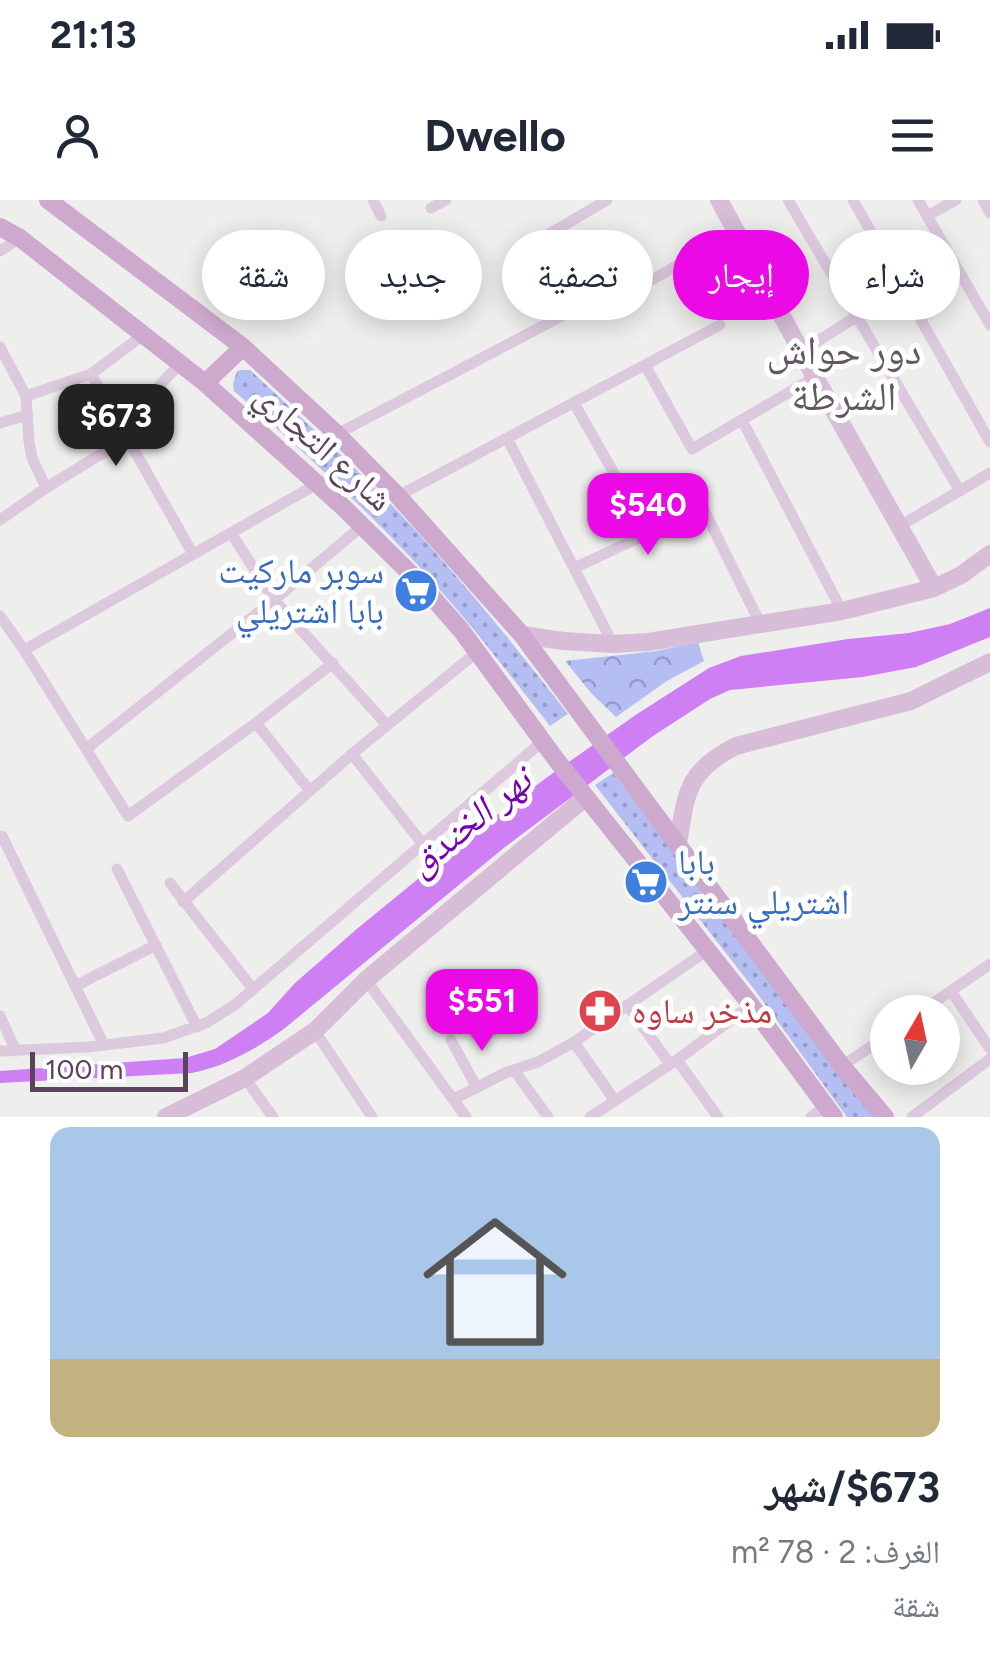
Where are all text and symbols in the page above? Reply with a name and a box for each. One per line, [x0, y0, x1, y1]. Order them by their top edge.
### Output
text: 21:13 [50, 12, 137, 58]
icon: person [50, 108, 105, 163]
text: Dwello [424, 108, 566, 162]
icon: menu [885, 108, 940, 163]
chip: شقة [202, 230, 325, 320]
chip: جديد [345, 230, 482, 320]
chip: تصفية [502, 230, 653, 320]
chip: إيجار [673, 230, 809, 320]
chip: شراء [829, 230, 960, 320]
district label: دور حواش الشرطة [767, 326, 921, 420]
street label: شارع التجاري [242, 374, 402, 525]
pin: $673 [57, 384, 175, 469]
text: $673 [80, 397, 152, 435]
pin: $540 [589, 473, 707, 558]
text: $540 [609, 486, 687, 524]
place label: سوبر ماركيت بابا اشتريلي [218, 550, 384, 639]
supermarket icon: سوبر ماركيت بابا اشتريلي [393, 568, 439, 614]
water label: نهر الخندق [398, 754, 544, 885]
place label: بابا اشتريلي سنتر [677, 841, 849, 930]
supermarket icon: بابا اشتريلي سنتر [623, 859, 669, 905]
pin: $551 [423, 969, 541, 1054]
text: $551 [448, 982, 516, 1020]
pharmacy icon: مذخر ساوه [577, 988, 623, 1034]
place label: مذخر ساوه [632, 990, 772, 1032]
north arrow [870, 995, 960, 1085]
map controls [870, 995, 960, 1085]
scale bar [30, 1047, 188, 1091]
text: 100 m [45, 1052, 123, 1086]
icon: home [405, 1192, 585, 1372]
text: $673/شهر [765, 1462, 940, 1513]
text: الغرف: 2 · 78 m² [731, 1533, 940, 1571]
text: شقة [892, 1587, 940, 1625]

